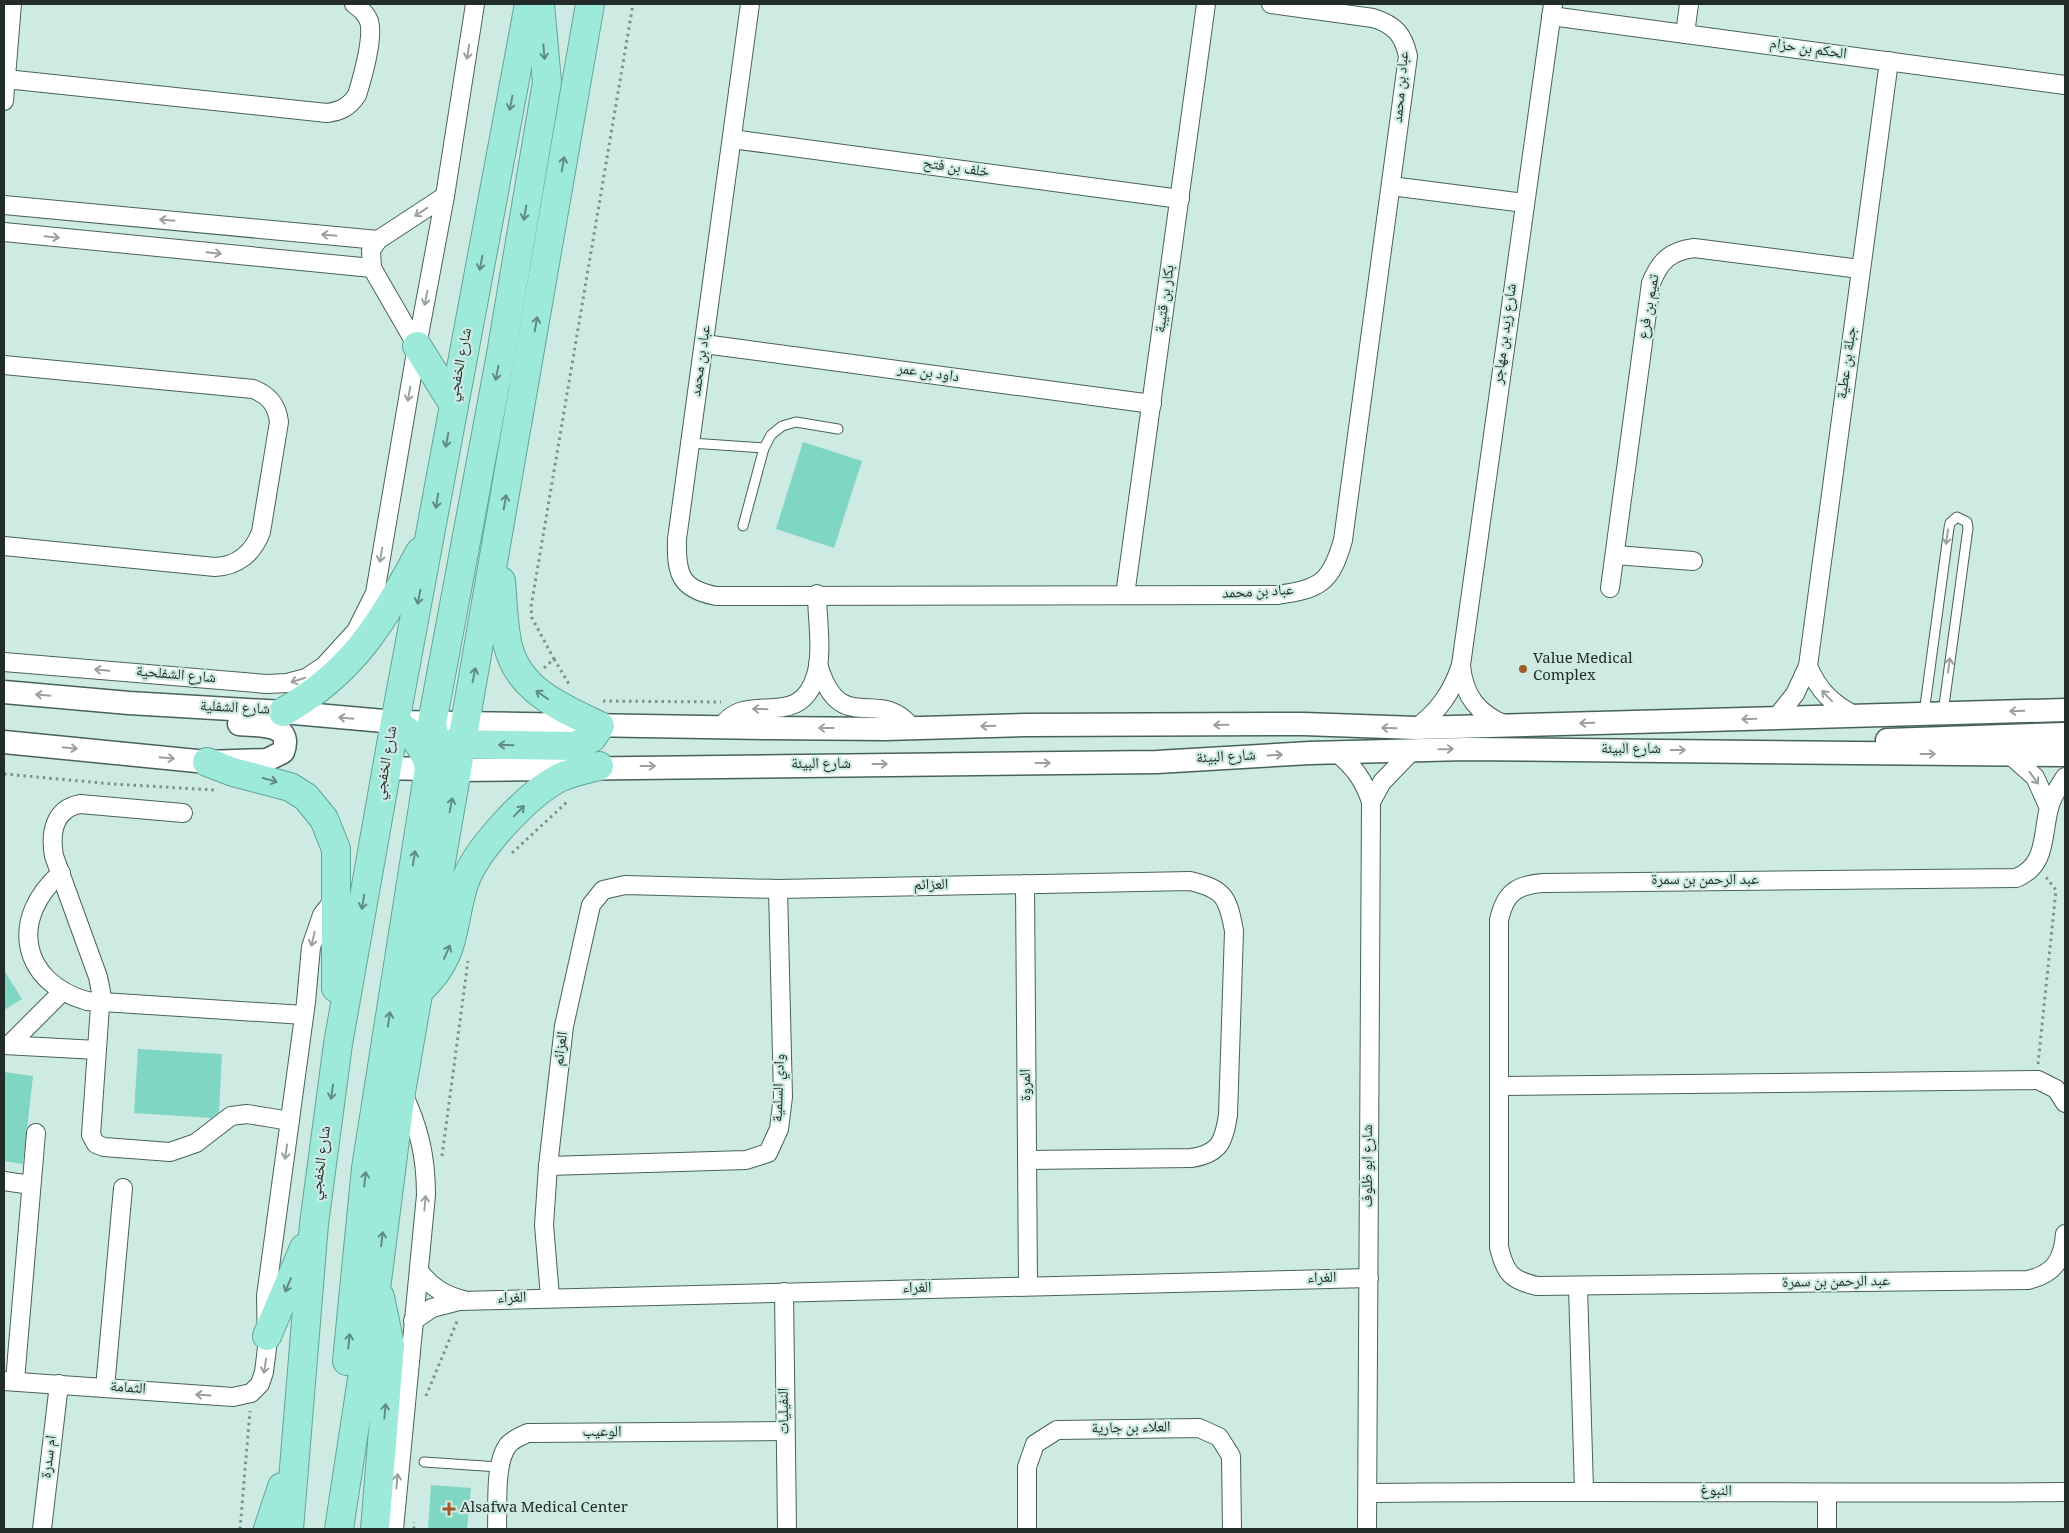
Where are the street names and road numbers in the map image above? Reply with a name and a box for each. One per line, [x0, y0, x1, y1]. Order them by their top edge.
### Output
street label: الحكم بن حزام [1768, 32, 1848, 68]
street label: عباد بن محمد [1386, 50, 1418, 124]
street label: خلف بن فتح [921, 151, 991, 187]
street label: بكار بن قتيبة [1148, 263, 1184, 335]
street label: تميم بن فرع [1631, 272, 1669, 342]
street label: شارع زيد بن مهاجر [1486, 282, 1526, 387]
street label: عباد بن محمد [684, 323, 720, 398]
street label: جبلة بن عطية [1830, 325, 1866, 401]
street label: شارع الخفجي [441, 326, 481, 404]
street label: داود بن عمر [894, 357, 961, 391]
street label: عباد بن محمد [1222, 578, 1295, 608]
street label: شارع الشفلحية [135, 660, 217, 692]
street label: شارع الشفلية [199, 694, 271, 724]
street label: شارع الخفجي [368, 724, 406, 802]
street label: شارع البيئة [1601, 737, 1661, 763]
street label: شارع البيئة [1196, 743, 1257, 773]
street label: شارع البيئة [791, 752, 851, 778]
street label: عبد الرحمن بن سمرة [1651, 868, 1759, 894]
street label: العزائم [913, 873, 949, 899]
street label: العزائم [547, 1030, 577, 1068]
street label: وادي السلمية [766, 1053, 794, 1123]
street label: المروة [1014, 1069, 1040, 1101]
street label: شارع الخفجي [304, 1124, 340, 1202]
street label: شارع ابو ظلوف [1356, 1124, 1382, 1208]
street label: الغراء [1307, 1266, 1337, 1292]
street label: عبد الرحمن بن سمرة [1782, 1269, 1890, 1297]
street label: الغراء [902, 1276, 932, 1302]
street label: الغراء [497, 1285, 527, 1313]
street label: الثمامة [109, 1375, 147, 1403]
street label: النفيليات [772, 1387, 798, 1435]
street label: العلاء بن جارية [1091, 1415, 1171, 1443]
street label: الوعيب [582, 1420, 622, 1446]
street label: ام سدرة [34, 1434, 66, 1480]
street label: النبوغ [1700, 1479, 1732, 1505]

